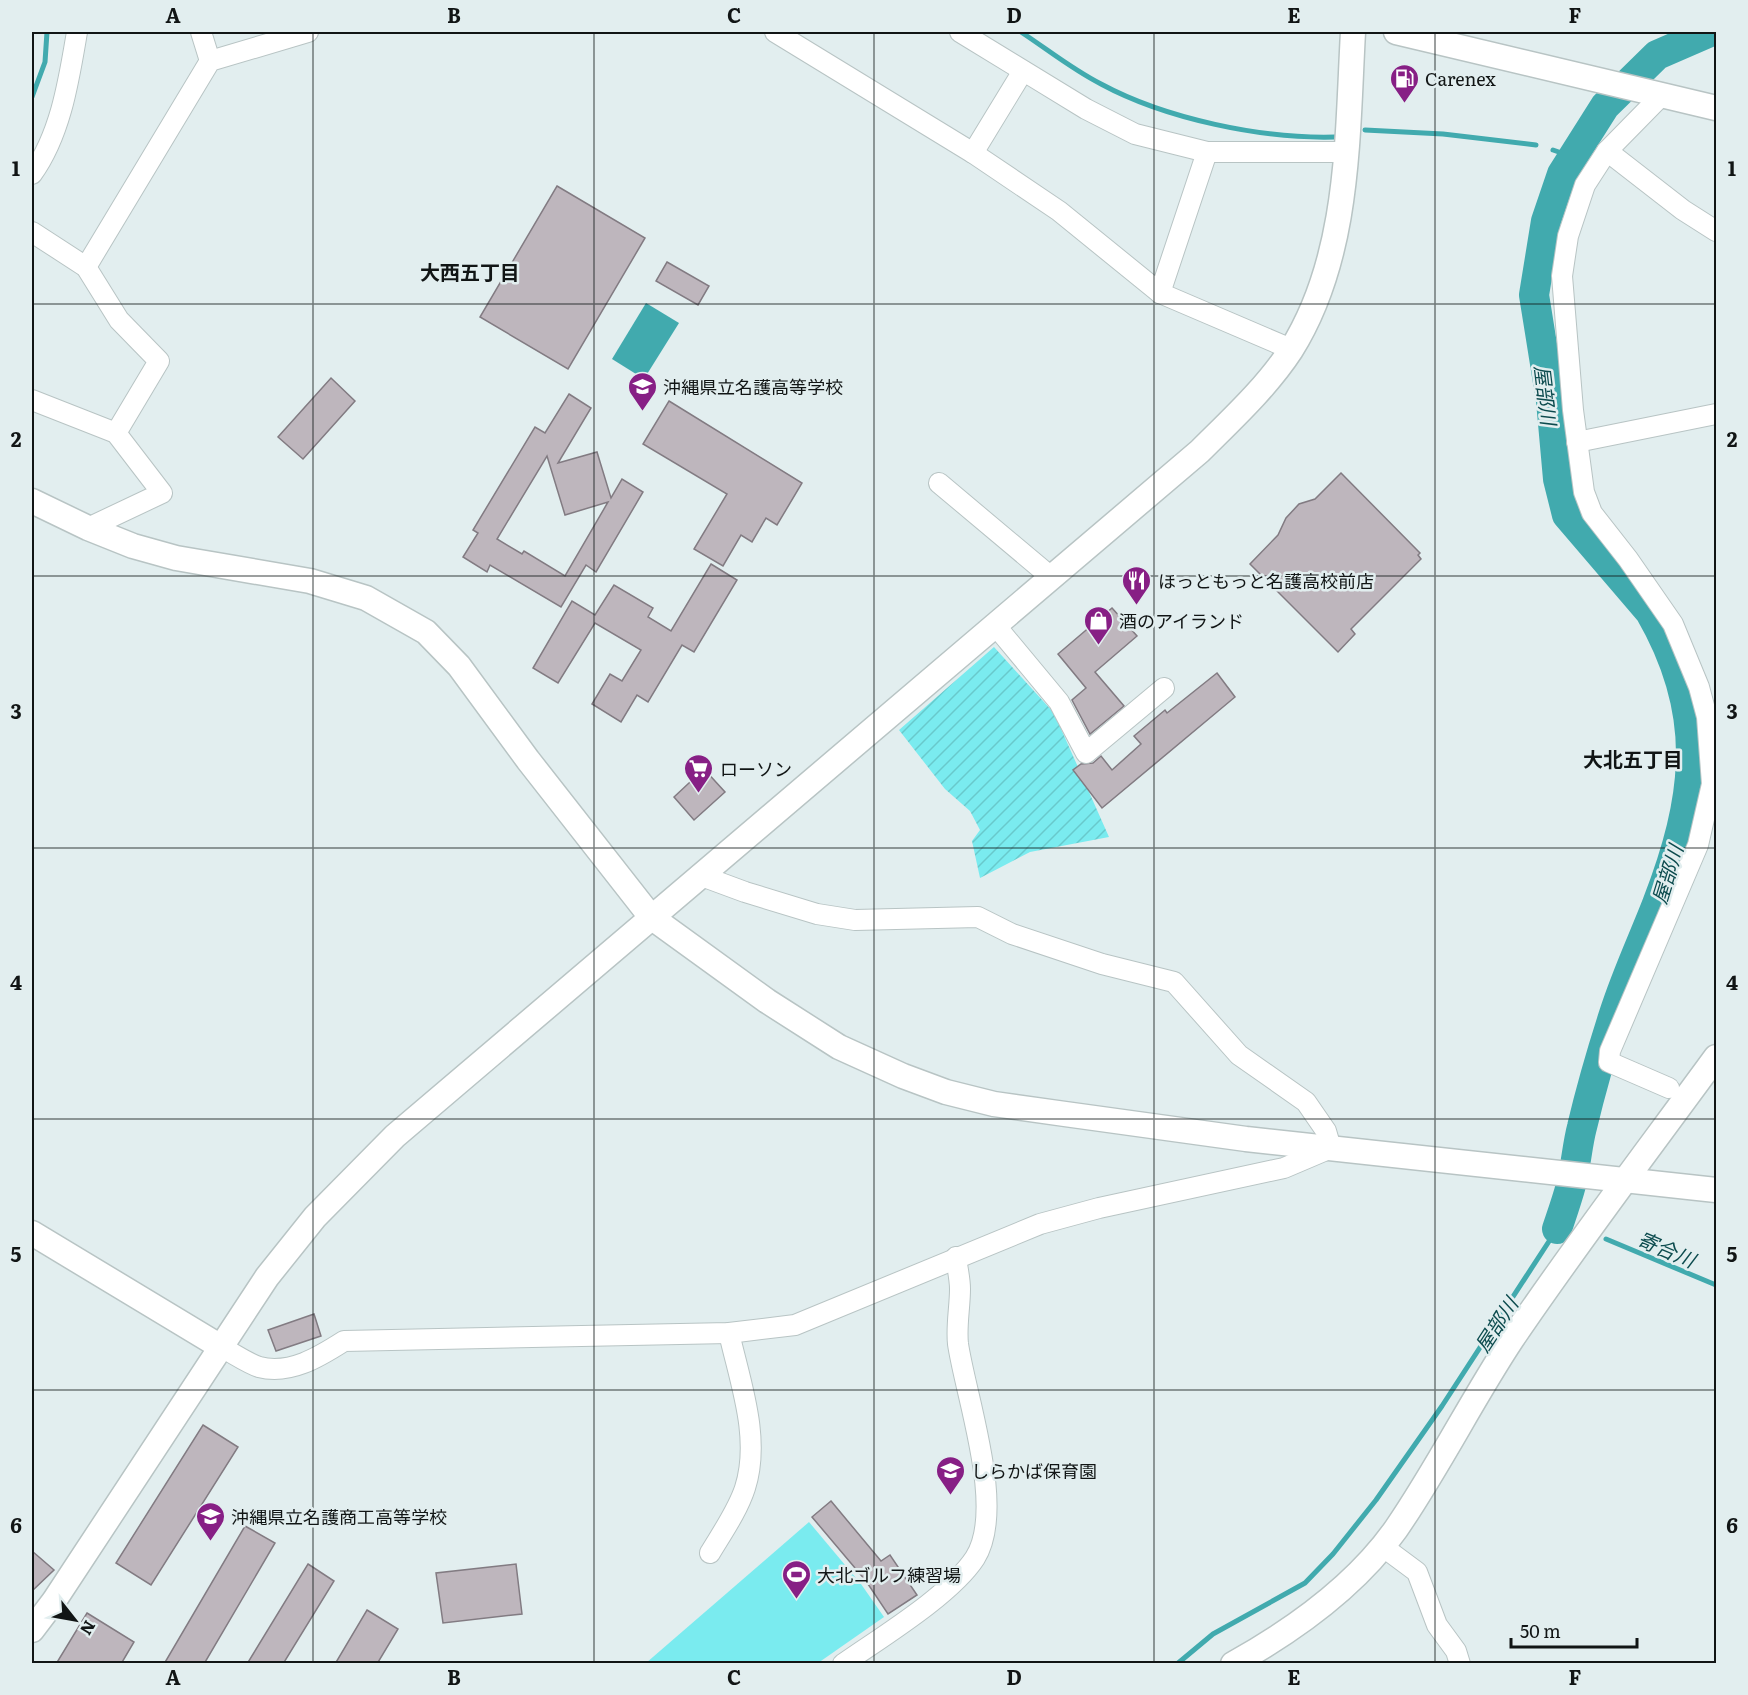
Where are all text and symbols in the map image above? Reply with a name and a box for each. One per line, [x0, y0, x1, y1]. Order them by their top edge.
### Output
text: A [165, 0, 181, 29]
text: B [447, 0, 461, 29]
text: C [727, 0, 741, 29]
text: D [1006, 0, 1022, 29]
text: E [1287, 0, 1301, 29]
text: F [1569, 0, 1582, 29]
fuel station icon: Carenex [1388, 62, 1420, 104]
place label: Carenex [1425, 65, 1497, 92]
text: 1 [12, 152, 20, 182]
text: 1 [1728, 152, 1736, 182]
district label: 大西五丁目 [420, 256, 520, 286]
water label: 屋部川 [1528, 363, 1566, 429]
school or university icon: 沖縄県立名護高等学校 [626, 370, 658, 412]
place label: 沖縄県立名護高等学校 [663, 373, 843, 400]
text: 2 [11, 423, 22, 453]
text: 2 [1727, 423, 1738, 453]
restaurant icon: ほっともっと名護高校前店 [1121, 564, 1153, 606]
place label: ほっともっと名護高校前店 [1158, 567, 1374, 594]
shop icon: 酒のアイランド [1082, 604, 1114, 646]
place label: 酒のアイランド [1119, 607, 1244, 634]
text: 3 [10, 695, 22, 725]
text: 3 [1726, 695, 1738, 725]
district label: 大北五丁目 [1583, 743, 1683, 773]
supermarket icon: ローソン [683, 752, 715, 794]
place label: ローソン [720, 755, 792, 782]
water label: 屋部川 [1643, 839, 1690, 907]
text: 4 [10, 966, 22, 996]
text: 4 [1726, 966, 1738, 996]
water label: 寄合川 [1634, 1222, 1702, 1274]
text: 5 [11, 1238, 22, 1268]
text: 5 [1727, 1238, 1738, 1268]
water label: 屋部川 [1466, 1289, 1525, 1357]
school or university icon: しらかば保育園 [934, 1454, 966, 1496]
place label: しらかば保育園 [971, 1457, 1097, 1484]
school or university icon: 沖縄県立名護商工高等学校 [194, 1500, 226, 1542]
place label: 沖縄県立名護商工高等学校 [231, 1503, 447, 1530]
text: 6 [10, 1509, 22, 1539]
text: 6 [1726, 1509, 1738, 1539]
sports icon: 大北ゴルフ練習場 [780, 1558, 812, 1600]
place label: 大北ゴルフ練習場 [817, 1561, 961, 1588]
north arrow [45, 1590, 105, 1650]
scale bar [1511, 1611, 1637, 1649]
text: N [75, 1616, 102, 1640]
text: 50 m [1520, 1617, 1561, 1644]
text: A [165, 1661, 181, 1691]
text: B [447, 1661, 461, 1691]
text: C [727, 1661, 741, 1691]
text: D [1006, 1661, 1022, 1691]
text: E [1287, 1661, 1301, 1691]
text: F [1569, 1661, 1582, 1691]

